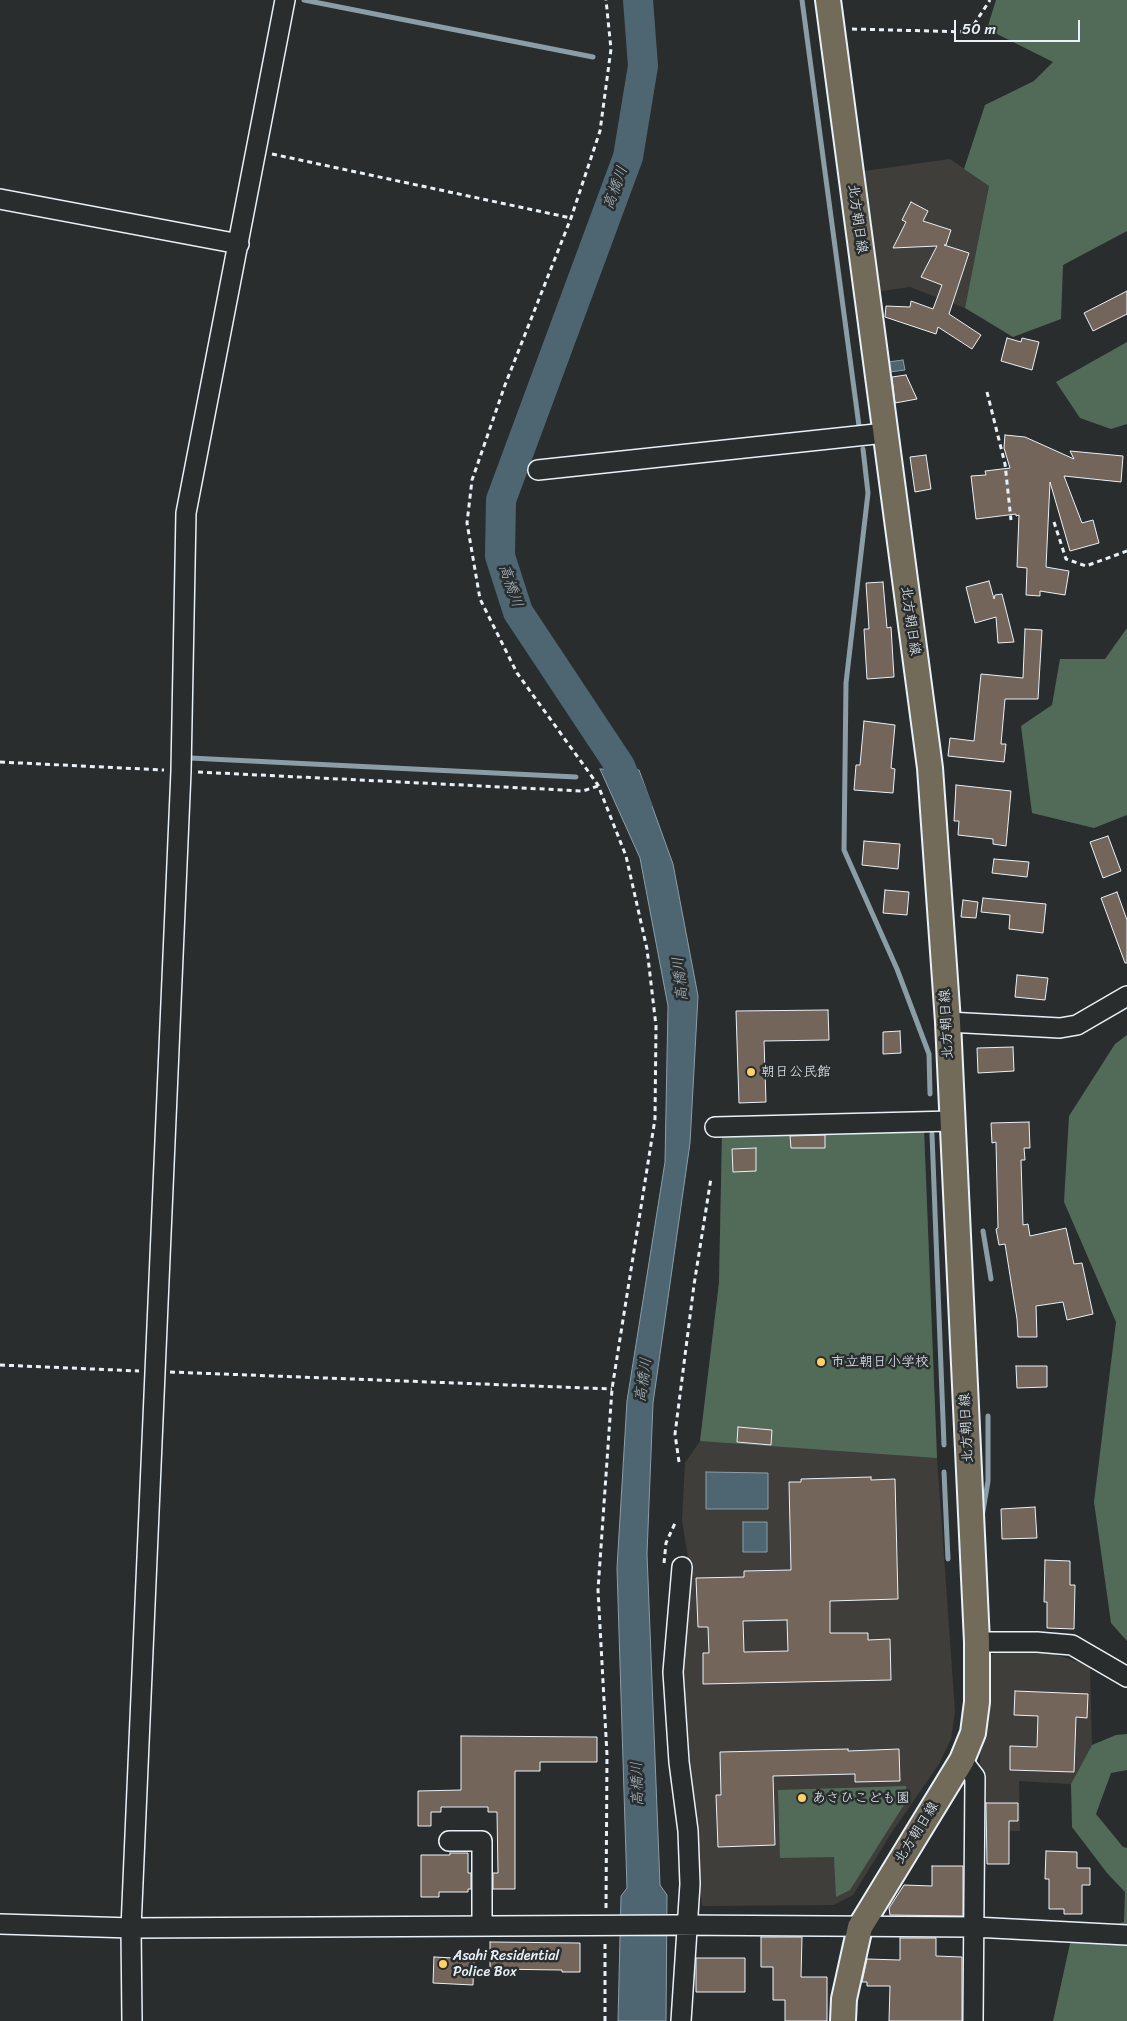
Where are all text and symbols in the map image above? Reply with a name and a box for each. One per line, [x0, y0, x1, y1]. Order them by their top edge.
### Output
scale bar [957, 10, 1083, 42]
text: 50 m [962, 16, 996, 42]
water label: 高橋川 [600, 164, 632, 212]
street label: 北方朝日線 [844, 183, 870, 255]
water label: 高橋川 [494, 562, 526, 610]
street label: 北方朝日線 [897, 585, 923, 657]
water label: 高橋川 [670, 956, 692, 1002]
street label: 北方朝日線 [937, 989, 957, 1059]
place label: 朝日公民館 [761, 1064, 831, 1080]
marker: 朝日公民館 [745, 1066, 757, 1078]
place label: 市立朝日小学校 [831, 1354, 929, 1370]
water label: 高橋川 [632, 1356, 656, 1404]
marker: 市立朝日小学校 [815, 1356, 827, 1368]
street label: 北方朝日線 [957, 1393, 977, 1463]
water label: 高橋川 [628, 1761, 648, 1807]
place label: あさひこども園 [812, 1790, 910, 1806]
marker: あさひこども園 [796, 1792, 808, 1804]
street label: 北方朝日線 [891, 1799, 943, 1867]
place label: Asahi Residential Police Box [453, 1948, 559, 1980]
marker: Asahi Residential Police Box [437, 1958, 449, 1970]

